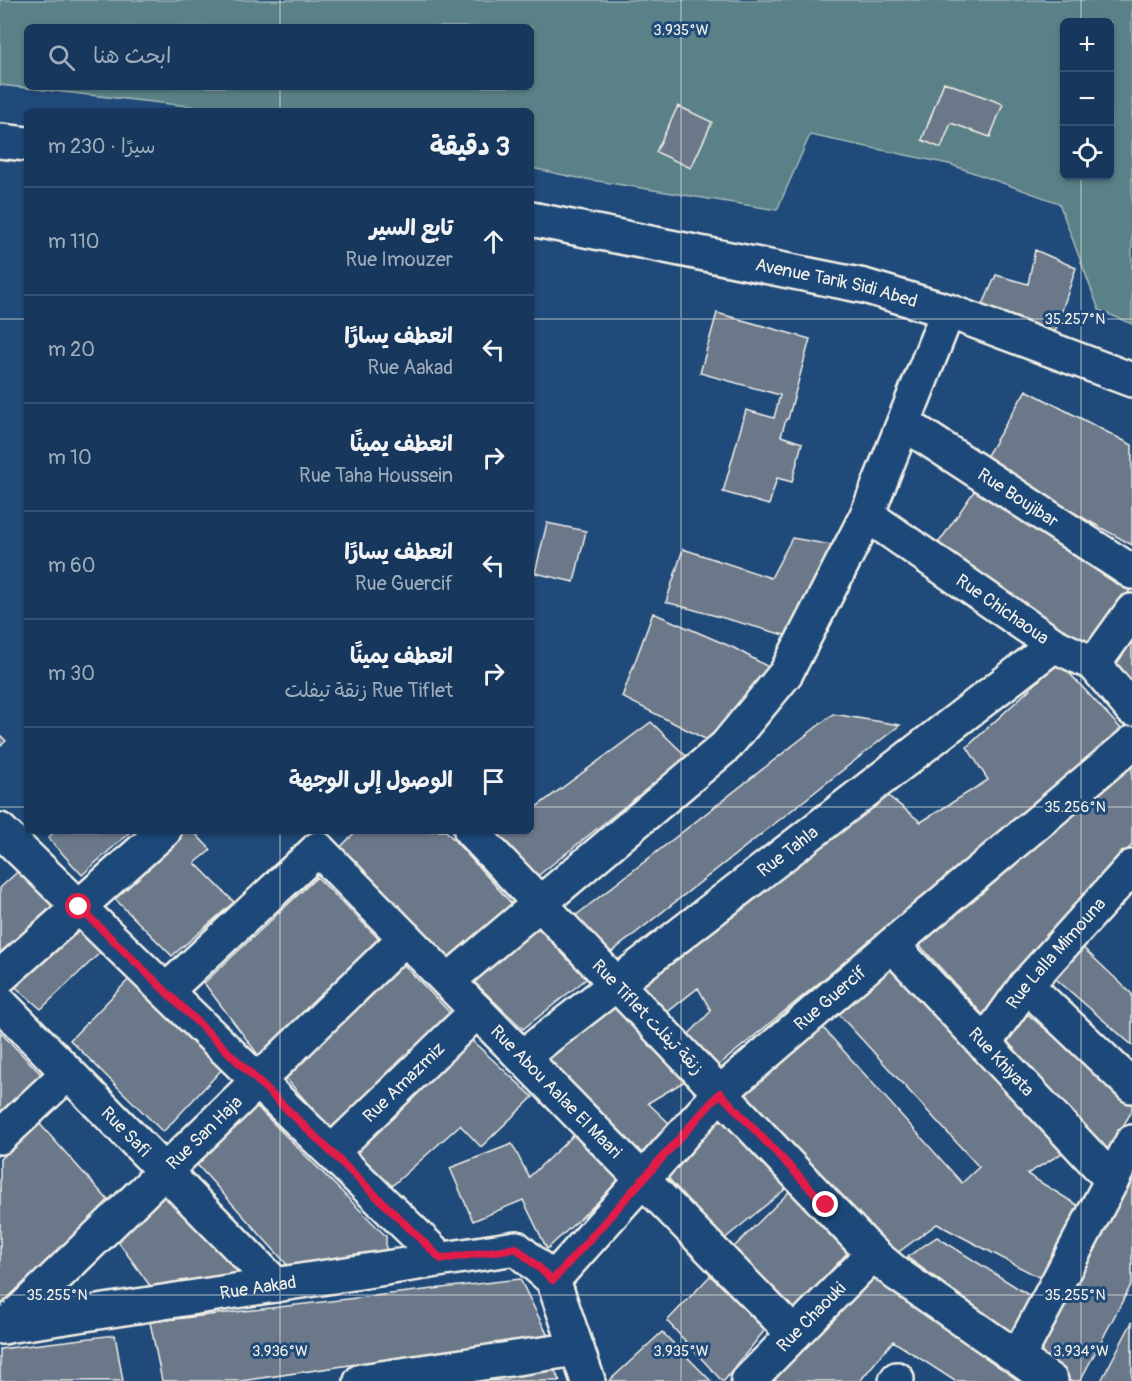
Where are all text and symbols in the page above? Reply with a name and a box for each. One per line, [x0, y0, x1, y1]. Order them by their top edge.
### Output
map controls [1060, 18, 1114, 180]
button: + [1060, 18, 1114, 72]
text: 3.935°W [653, 21, 709, 40]
search box [24, 24, 534, 90]
icon: search [45, 41, 78, 74]
text: ابحث هنا [93, 42, 171, 70]
button: − [1060, 72, 1114, 126]
button: locate [1060, 126, 1114, 180]
text: 3 دقيقة [430, 131, 510, 163]
text: سيرًا · 230 m [48, 134, 155, 159]
text: تابع السير [370, 214, 453, 242]
icon: ahead [477, 225, 510, 258]
text: 110 m [48, 229, 99, 254]
text: Rue Imouzer [346, 247, 453, 272]
street label: Avenue Tarik Sidi Abed [753, 253, 920, 313]
text: 35.257°N [1045, 310, 1105, 329]
text: انعطف يسارًا [344, 322, 453, 350]
icon: left [477, 333, 510, 366]
text: 20 m [48, 337, 95, 362]
text: Rue Aakad [367, 355, 453, 380]
text: انعطف يمينًا [350, 430, 453, 458]
icon: right [477, 441, 510, 474]
text: 10 m [48, 445, 92, 470]
text: Rue Taha Houssein [299, 463, 453, 488]
street label: Rue Boujibar [973, 463, 1063, 533]
text: انعطف يسارًا [344, 538, 453, 566]
icon: left [477, 549, 510, 582]
text: 60 m [48, 553, 95, 578]
street label: Rue Chichaoua [951, 569, 1053, 650]
text: Rue Guercif [355, 571, 453, 596]
text: انعطف يمينًا [350, 642, 453, 670]
icon: right [477, 657, 510, 690]
text: 30 m [48, 661, 95, 686]
text: Rue Tiflet زنقة تيفلت [284, 678, 453, 703]
icon: arrive [477, 765, 510, 798]
text: الوصول إلى الوجهة [289, 766, 453, 794]
text: 35.256°N [1044, 798, 1106, 817]
street label: Rue Tahla [753, 821, 823, 882]
route start [65, 893, 91, 919]
street label: Rue Lalla Mimouna [1002, 893, 1111, 1014]
street label: Rue Tiflet زنقة تيفلت [587, 955, 709, 1080]
street label: Rue Guercif [789, 961, 872, 1036]
street label: Rue Abou Aalae El Maari [485, 1020, 626, 1164]
street label: Rue Khiyata [963, 1023, 1039, 1101]
street label: Rue Amazmiz [358, 1037, 450, 1128]
street label: Rue San Haja [162, 1091, 247, 1175]
street label: Rue Safi [96, 1102, 155, 1162]
route end [812, 1191, 838, 1217]
street label: Rue Aakad [218, 1271, 298, 1305]
street label: Rue Chaouki [772, 1277, 851, 1357]
text: 35.255°N [26, 1286, 88, 1305]
text: 35.255°N [1044, 1286, 1106, 1305]
text: 3.936°W [252, 1342, 308, 1361]
text: 3.935°W [653, 1342, 709, 1361]
text: 3.934°W [1053, 1342, 1109, 1361]

